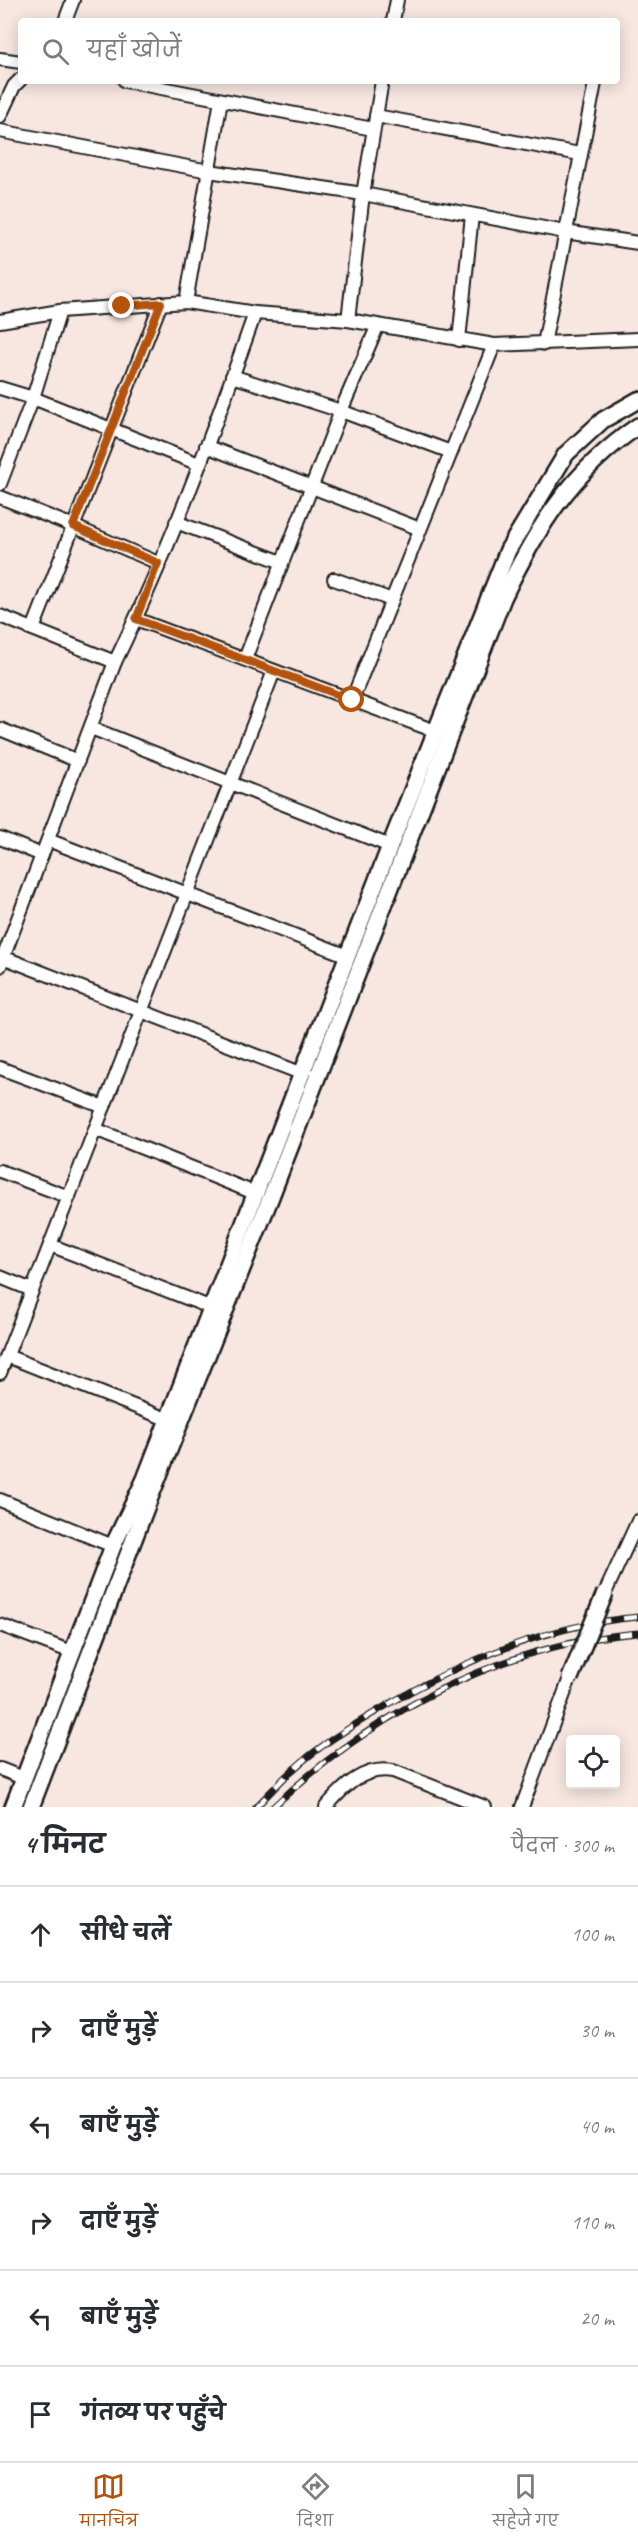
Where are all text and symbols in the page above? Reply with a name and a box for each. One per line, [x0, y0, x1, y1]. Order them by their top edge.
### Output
search box [18, 18, 620, 84]
icon: search [39, 35, 72, 68]
text: यहाँ खोजें [87, 36, 181, 64]
route end [108, 292, 134, 318]
route start [338, 686, 364, 712]
map controls [566, 1735, 620, 1789]
button: locate [566, 1735, 620, 1789]
text: 4 मिनट [24, 1828, 105, 1861]
text: पैदल · 300 m [511, 1833, 614, 1858]
icon: ahead [24, 1918, 57, 1951]
text: सीधे चलें [81, 1919, 171, 1947]
text: 100 m [571, 1922, 614, 1947]
icon: right [24, 2014, 57, 2047]
text: दाएँ मुड़ें [81, 2015, 157, 2043]
text: 30 m [580, 2018, 614, 2043]
icon: left [24, 2110, 57, 2143]
text: बाएँ मुड़ें [81, 2111, 158, 2139]
text: 40 m [580, 2114, 614, 2139]
icon: right [24, 2206, 57, 2239]
text: दाएँ मुड़ें [81, 2207, 157, 2235]
text: 110 m [571, 2210, 614, 2235]
icon: left [24, 2302, 57, 2335]
text: बाएँ मुड़ें [81, 2303, 158, 2331]
text: 20 m [580, 2306, 614, 2331]
icon: arrive [24, 2398, 57, 2431]
text: गंतव्य पर पहुँचे [81, 2399, 225, 2427]
tab: मानचित्र [79, 2470, 138, 2538]
tab: दिशा [297, 2470, 333, 2538]
tab: सहेजे गए [492, 2470, 559, 2538]

